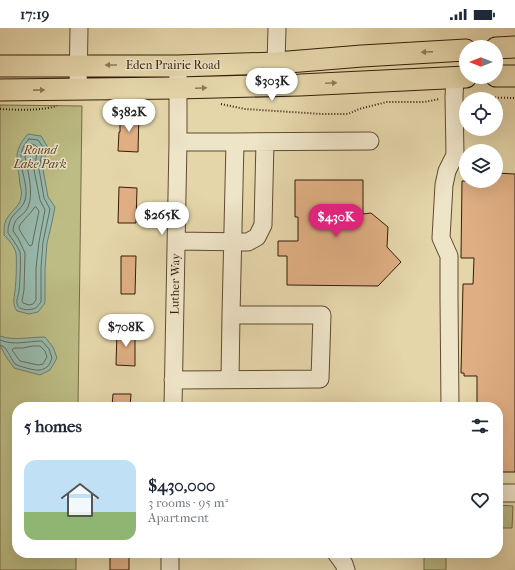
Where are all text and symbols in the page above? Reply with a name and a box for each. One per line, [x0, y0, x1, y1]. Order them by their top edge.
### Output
text: 17:19 [20, 5, 49, 23]
north arrow [459, 40, 503, 84]
map controls [459, 40, 503, 188]
one-way arrow [421, 49, 433, 56]
street label: Eden Prairie Road [126, 58, 221, 72]
one-way arrow [104, 62, 117, 68]
pin: $303K [244, 68, 300, 102]
text: $303K [255, 73, 289, 88]
one-way arrow [325, 80, 337, 87]
one-way arrow [195, 85, 208, 91]
one-way arrow [33, 87, 46, 93]
button: locate [459, 92, 503, 136]
pin: $382K [101, 99, 157, 133]
text: $382K [111, 104, 147, 119]
park label: Round Lake Park [12, 143, 67, 171]
button: layers [459, 144, 503, 188]
pin: $265K [134, 202, 190, 236]
pin: $430K [308, 204, 364, 238]
text: $265K [144, 207, 180, 222]
text: $430K [318, 209, 354, 224]
street label: Luther Way [167, 253, 183, 315]
pin: $708K [98, 314, 154, 348]
text: $708K [108, 319, 144, 334]
icon: filters [469, 415, 491, 437]
text: 5 homes [24, 416, 82, 436]
text: $430,000 [148, 475, 215, 495]
icon: home [56, 476, 104, 524]
icon: heart [469, 489, 491, 511]
text: 3 rooms · 95 m² [148, 495, 228, 510]
text: Apartment [148, 510, 209, 525]

